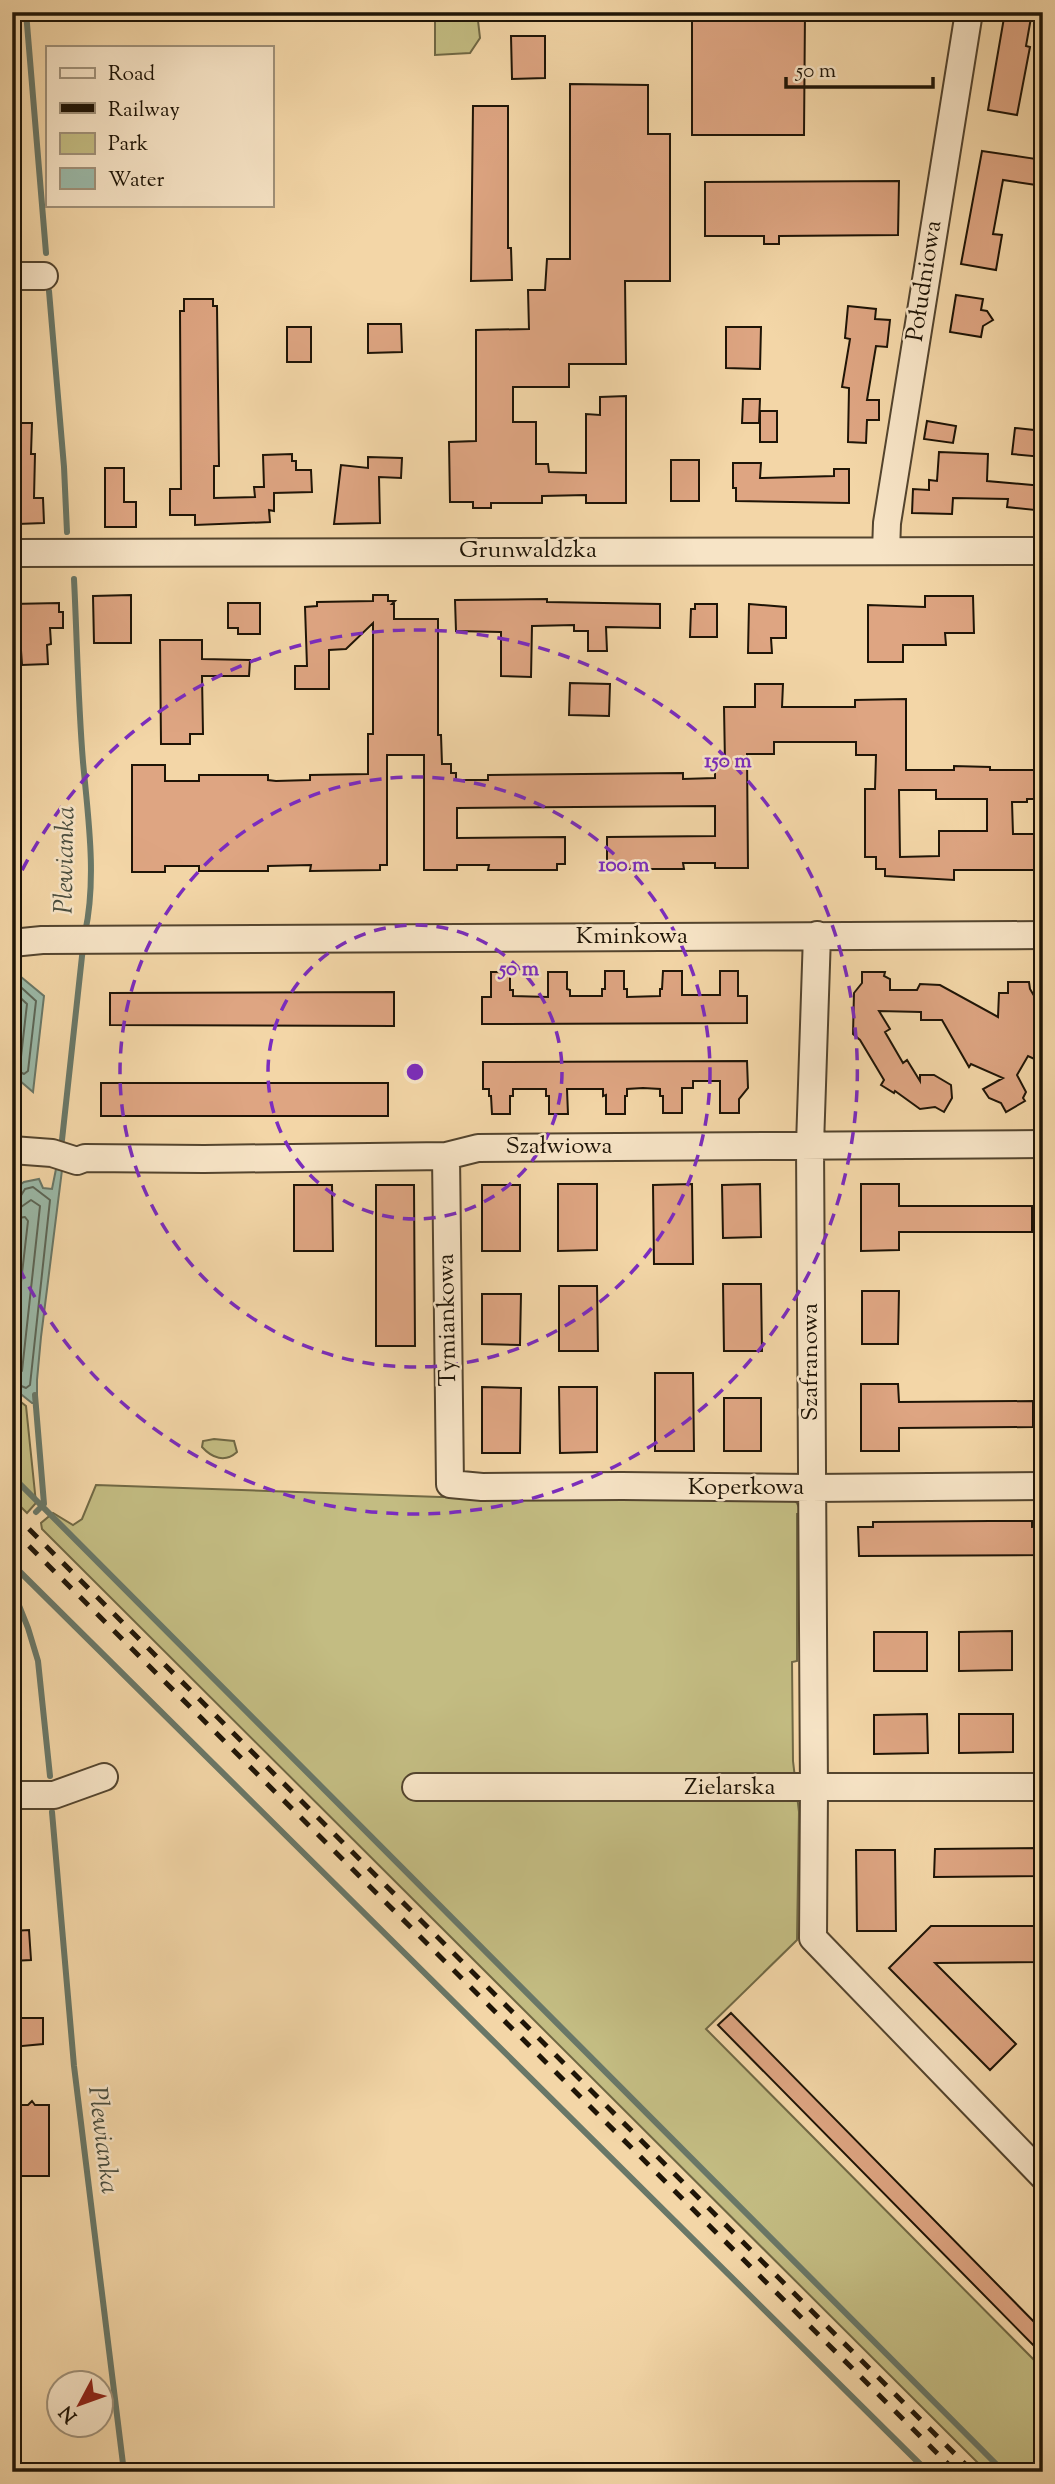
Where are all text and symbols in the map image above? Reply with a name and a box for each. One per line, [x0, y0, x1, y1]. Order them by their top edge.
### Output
legend [46, 46, 273, 206]
scale bar [786, 46, 932, 90]
text: 50 m [795, 57, 836, 87]
text: Road [108, 60, 155, 90]
text: Railway [108, 96, 180, 126]
text: Park [108, 130, 149, 160]
text: Water [108, 166, 165, 196]
street label: Południowa [899, 218, 951, 344]
street label: Grunwaldzka [459, 534, 597, 568]
text: 150 m [704, 747, 752, 777]
water label: Plewianka [47, 806, 85, 914]
text: 100 m [599, 851, 650, 881]
street label: Kminkowa [576, 920, 688, 954]
text: 50 m [497, 955, 540, 985]
centre of rings [403, 1060, 427, 1084]
street label: Szałwiowa [505, 1130, 613, 1164]
street label: Tymiankowa [430, 1253, 466, 1387]
street label: Szafranowa [794, 1303, 828, 1421]
street label: Koperkowa [688, 1471, 804, 1505]
street label: Zielarska [684, 1771, 776, 1805]
water label: Plewianka [77, 2084, 127, 2196]
north arrow [46, 2368, 116, 2438]
text: N [54, 2399, 84, 2428]

